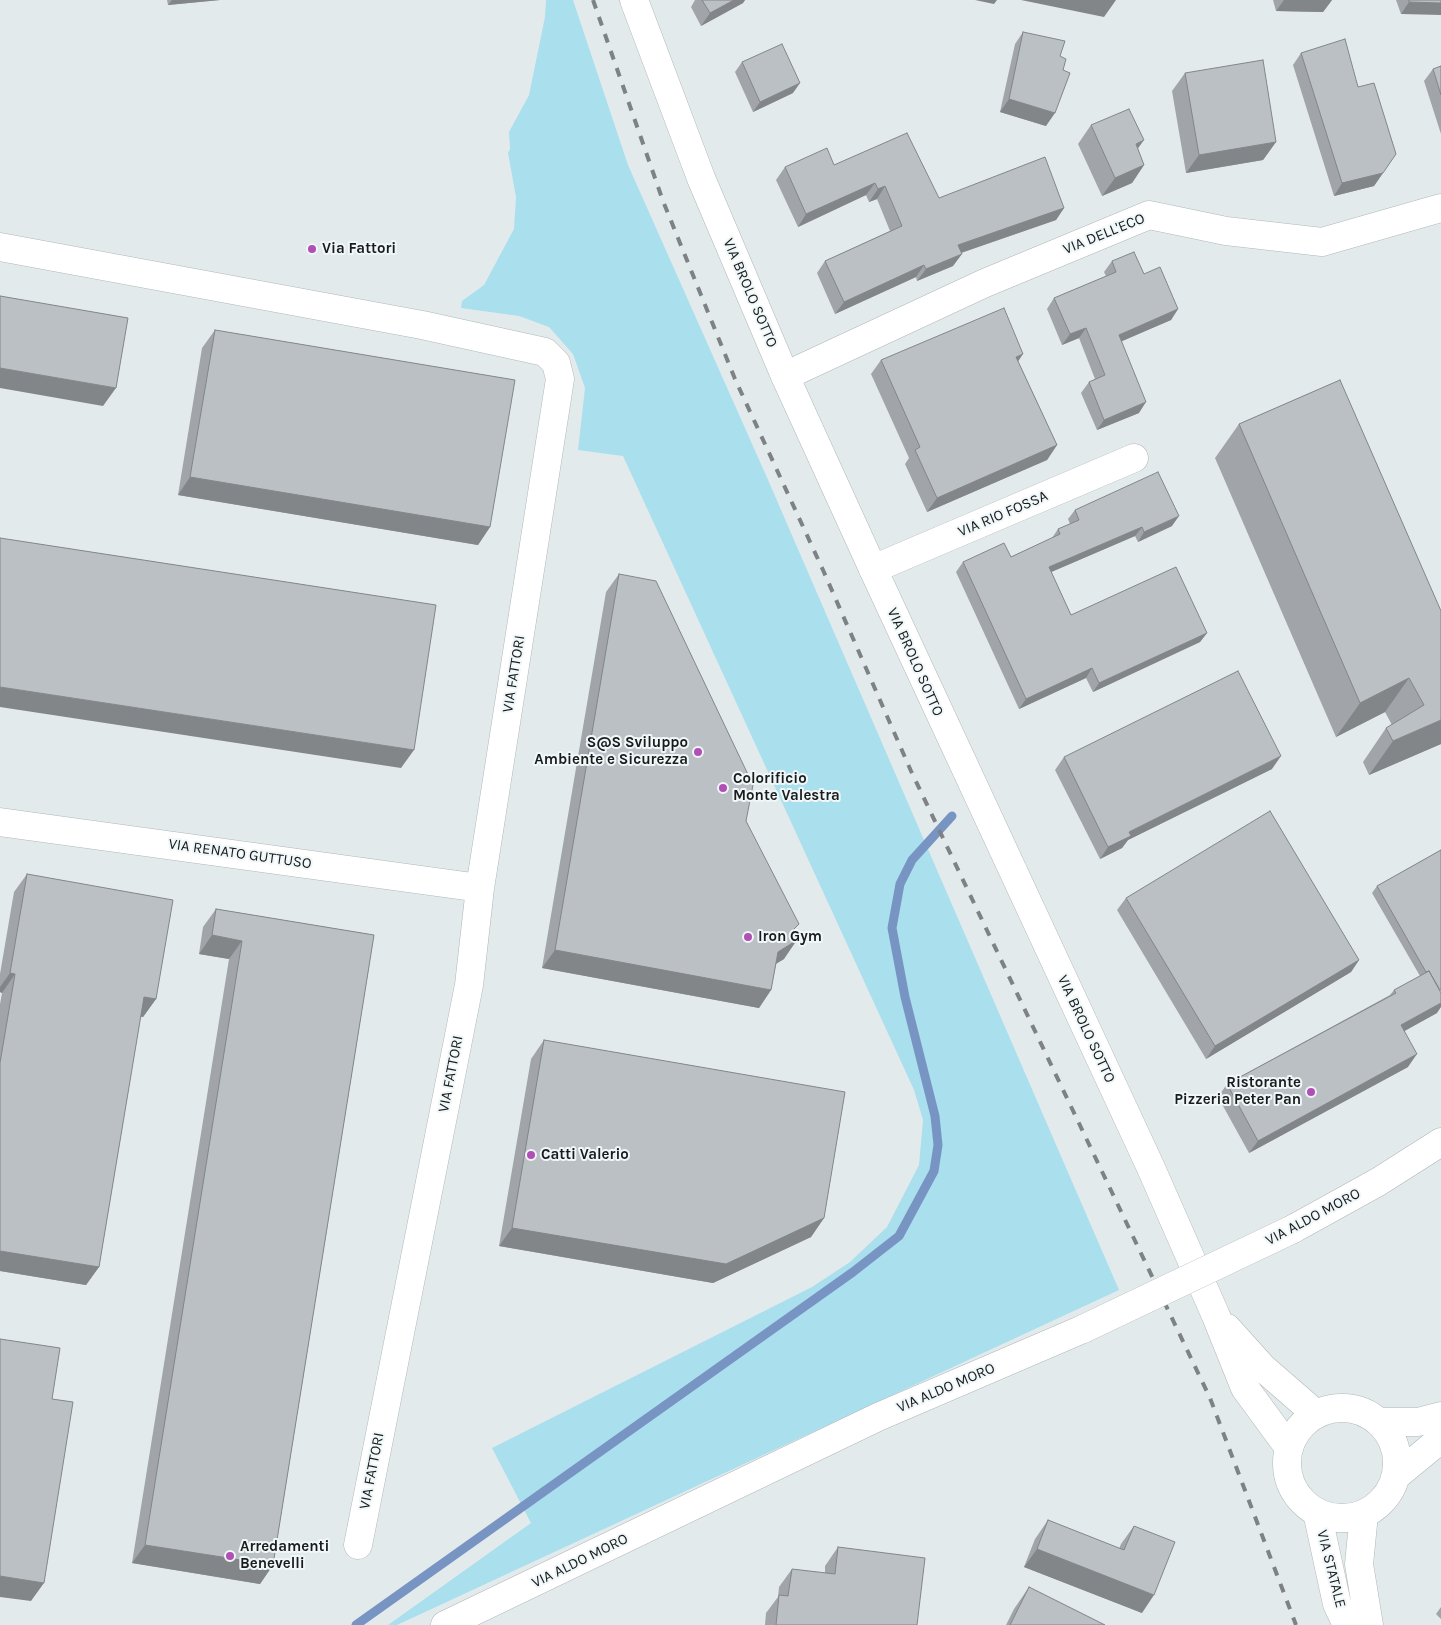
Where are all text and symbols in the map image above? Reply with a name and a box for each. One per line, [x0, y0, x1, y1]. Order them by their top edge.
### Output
street label: VIA DELL'ECO [1061, 209, 1147, 259]
street label: VIA BROLO SOTTO [719, 236, 781, 350]
place label: Via Fattori [322, 240, 396, 258]
marker: Via Fattori [306, 243, 318, 255]
street label: VIA RIO FOSSA [955, 487, 1051, 541]
street label: VIA BROLO SOTTO [883, 605, 947, 719]
street label: VIA FATTORI [499, 634, 529, 714]
place label: S@S Sviluppo Ambiente e Sicurezza [534, 734, 688, 769]
marker: S@S Sviluppo Ambiente e Sicurezza [692, 746, 704, 758]
place label: Colorificio Monte Valestra [733, 770, 840, 805]
marker: Colorificio Monte Valestra [717, 782, 729, 794]
street label: VIA RENATO GUTTUSO [167, 835, 313, 873]
place label: Iron Gym [758, 928, 822, 946]
marker: Iron Gym [742, 931, 754, 943]
street label: VIA BROLO SOTTO [1053, 972, 1119, 1086]
street label: VIA FATTORI [435, 1034, 467, 1114]
place label: Ristorante Pizzeria Peter Pan [1174, 1074, 1301, 1109]
marker: Ristorante Pizzeria Peter Pan [1305, 1086, 1317, 1098]
place label: Catti Valerio [541, 1146, 629, 1164]
marker: Catti Valerio [525, 1149, 537, 1161]
street label: VIA ALDO MORO [1262, 1184, 1364, 1250]
street label: VIA ALDO MORO [894, 1359, 998, 1417]
street label: VIA FATTORI [356, 1431, 388, 1511]
street label: VIA STATALE [1313, 1528, 1349, 1610]
street label: VIA ALDO MORO [529, 1530, 631, 1592]
place label: Arredamenti Benevelli [240, 1538, 329, 1573]
marker: Arredamenti Benevelli [224, 1550, 236, 1562]

